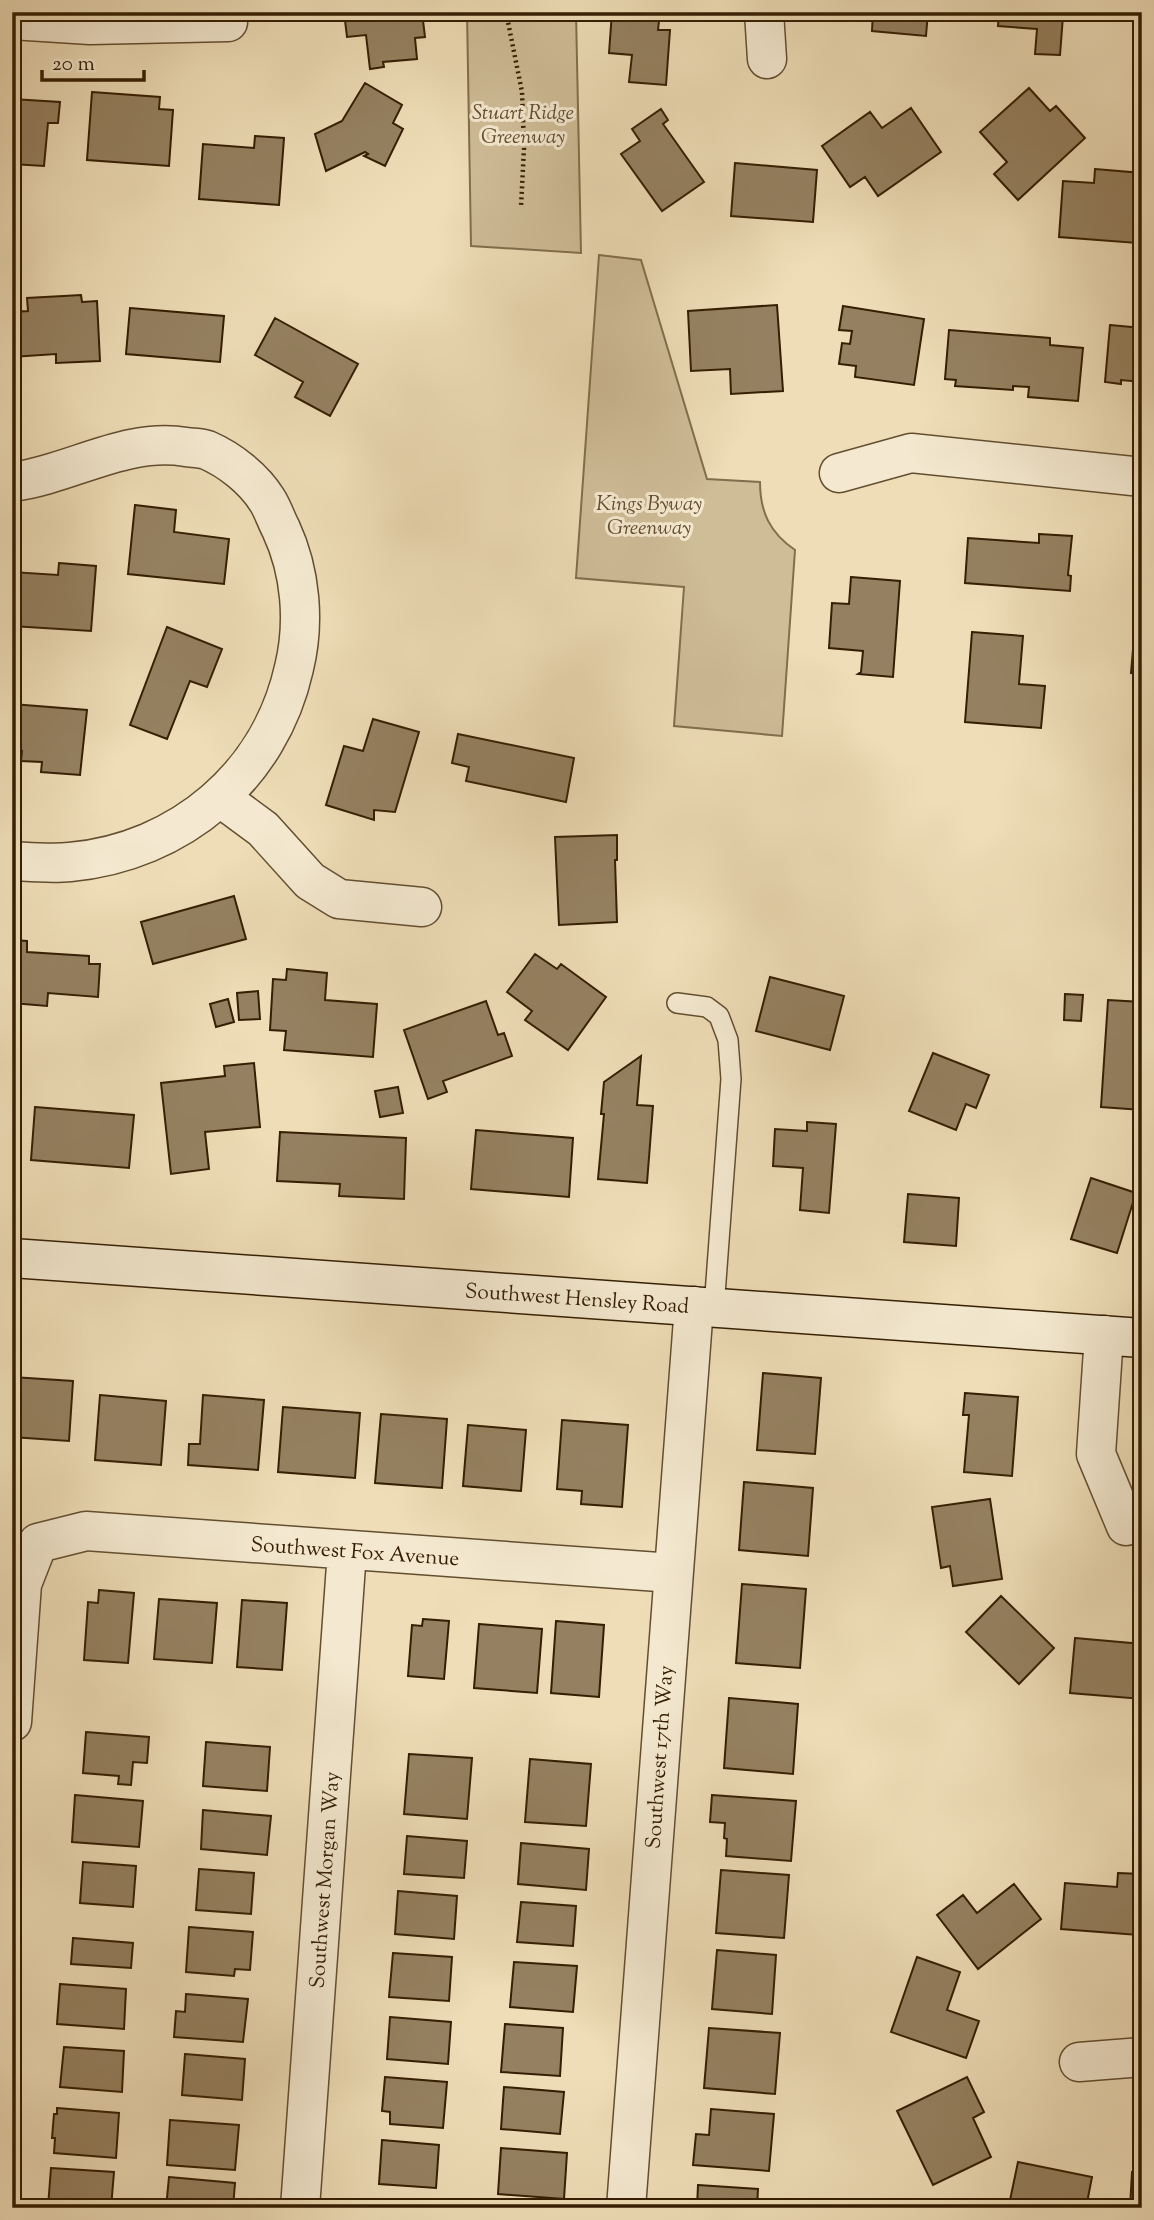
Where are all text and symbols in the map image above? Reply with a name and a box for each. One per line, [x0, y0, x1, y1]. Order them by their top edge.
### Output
scale bar [42, 38, 144, 82]
text: 20 m [52, 50, 95, 80]
park label: Stuart Ridge Greenway [472, 99, 574, 153]
park label: Kings Byway Greenway [596, 490, 702, 544]
street label: Southwest Hensley Road [464, 1277, 690, 1323]
street label: Southwest Fox Avenue [250, 1531, 460, 1575]
street label: Southwest 17th Way [640, 1664, 682, 1850]
street label: Southwest Morgan Way [303, 1770, 349, 1990]

